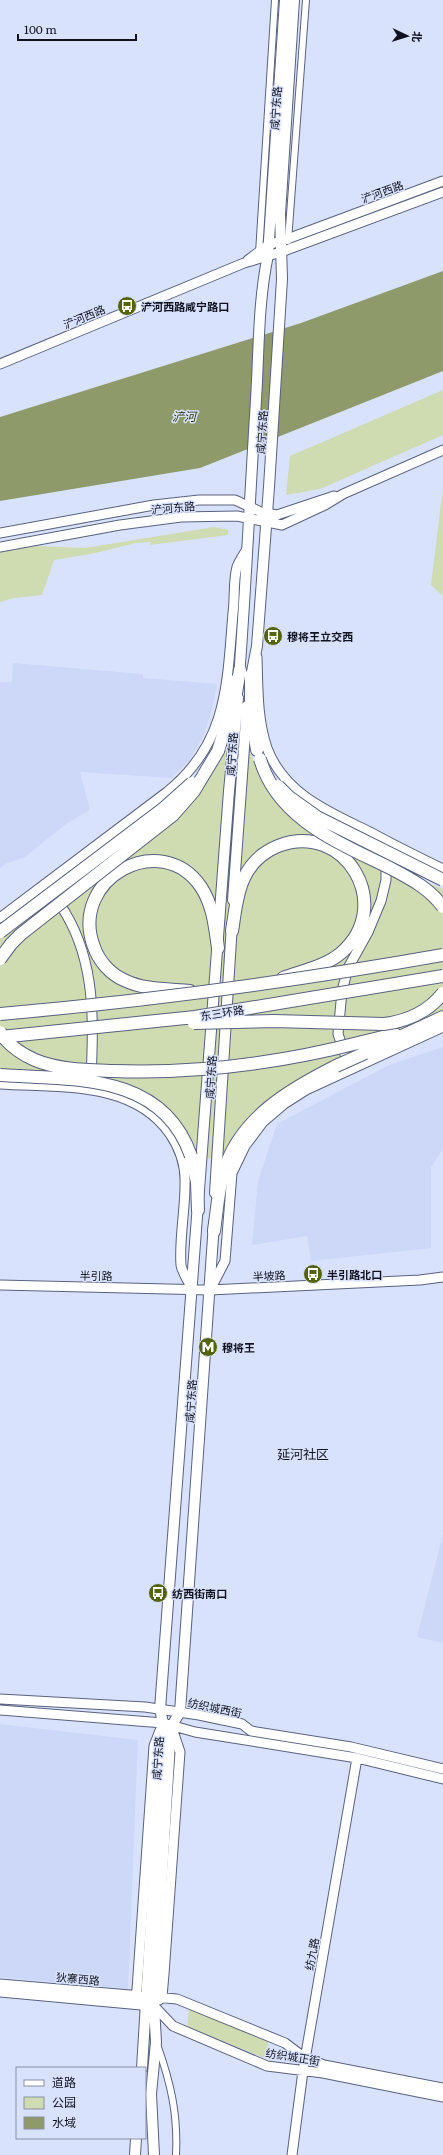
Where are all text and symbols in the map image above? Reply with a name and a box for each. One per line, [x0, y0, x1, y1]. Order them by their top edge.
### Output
scale bar [18, 16, 136, 42]
north arrow [387, 16, 427, 56]
text: 100 m [24, 20, 57, 38]
text: 北 [410, 31, 426, 43]
street label: 咸宁东路 [265, 85, 285, 131]
street label: 浐河西路 [359, 176, 405, 206]
bus stop icon: 浐河西路咸宁路口 [116, 295, 138, 317]
place label: 浐河西路咸宁路口 [141, 298, 229, 314]
street label: 浐河西路 [61, 300, 107, 332]
water label: 浐河 [172, 407, 198, 425]
street label: 咸宁东路 [251, 409, 271, 455]
street label: 浐河东路 [150, 497, 196, 517]
bus stop icon: 穆将王立交西 [262, 625, 284, 647]
place label: 穆将王立交西 [287, 628, 353, 644]
street label: 咸宁东路 [221, 731, 241, 777]
street label: 东三环路 [199, 1001, 245, 1023]
street label: 咸宁东路 [200, 1054, 220, 1100]
bus stop icon: 半引路北口 [302, 1263, 324, 1285]
street label: 半坡路 [252, 1266, 286, 1284]
place label: 半引路北口 [327, 1266, 382, 1282]
street label: 半引路 [79, 1267, 113, 1283]
metro station icon: 穆将王 [197, 1336, 219, 1358]
place label: 穆将王 [222, 1339, 255, 1355]
street label: 咸宁东路 [180, 1378, 200, 1424]
district label: 延河社区 [277, 1444, 329, 1463]
bus stop icon: 纺西街南口 [147, 1582, 169, 1604]
place label: 纺西街南口 [172, 1585, 227, 1601]
street label: 纺织城西街 [186, 1693, 244, 1721]
street label: 咸宁东路 [147, 1735, 167, 1781]
street label: 纺九路 [300, 1936, 322, 1972]
street label: 狄寨西路 [55, 1968, 101, 1988]
street label: 纺织城正街 [265, 2044, 321, 2068]
legend [16, 2067, 146, 2139]
text: 道路 [52, 2073, 76, 2091]
text: 公园 [52, 2093, 76, 2111]
text: 水域 [52, 2113, 76, 2131]

